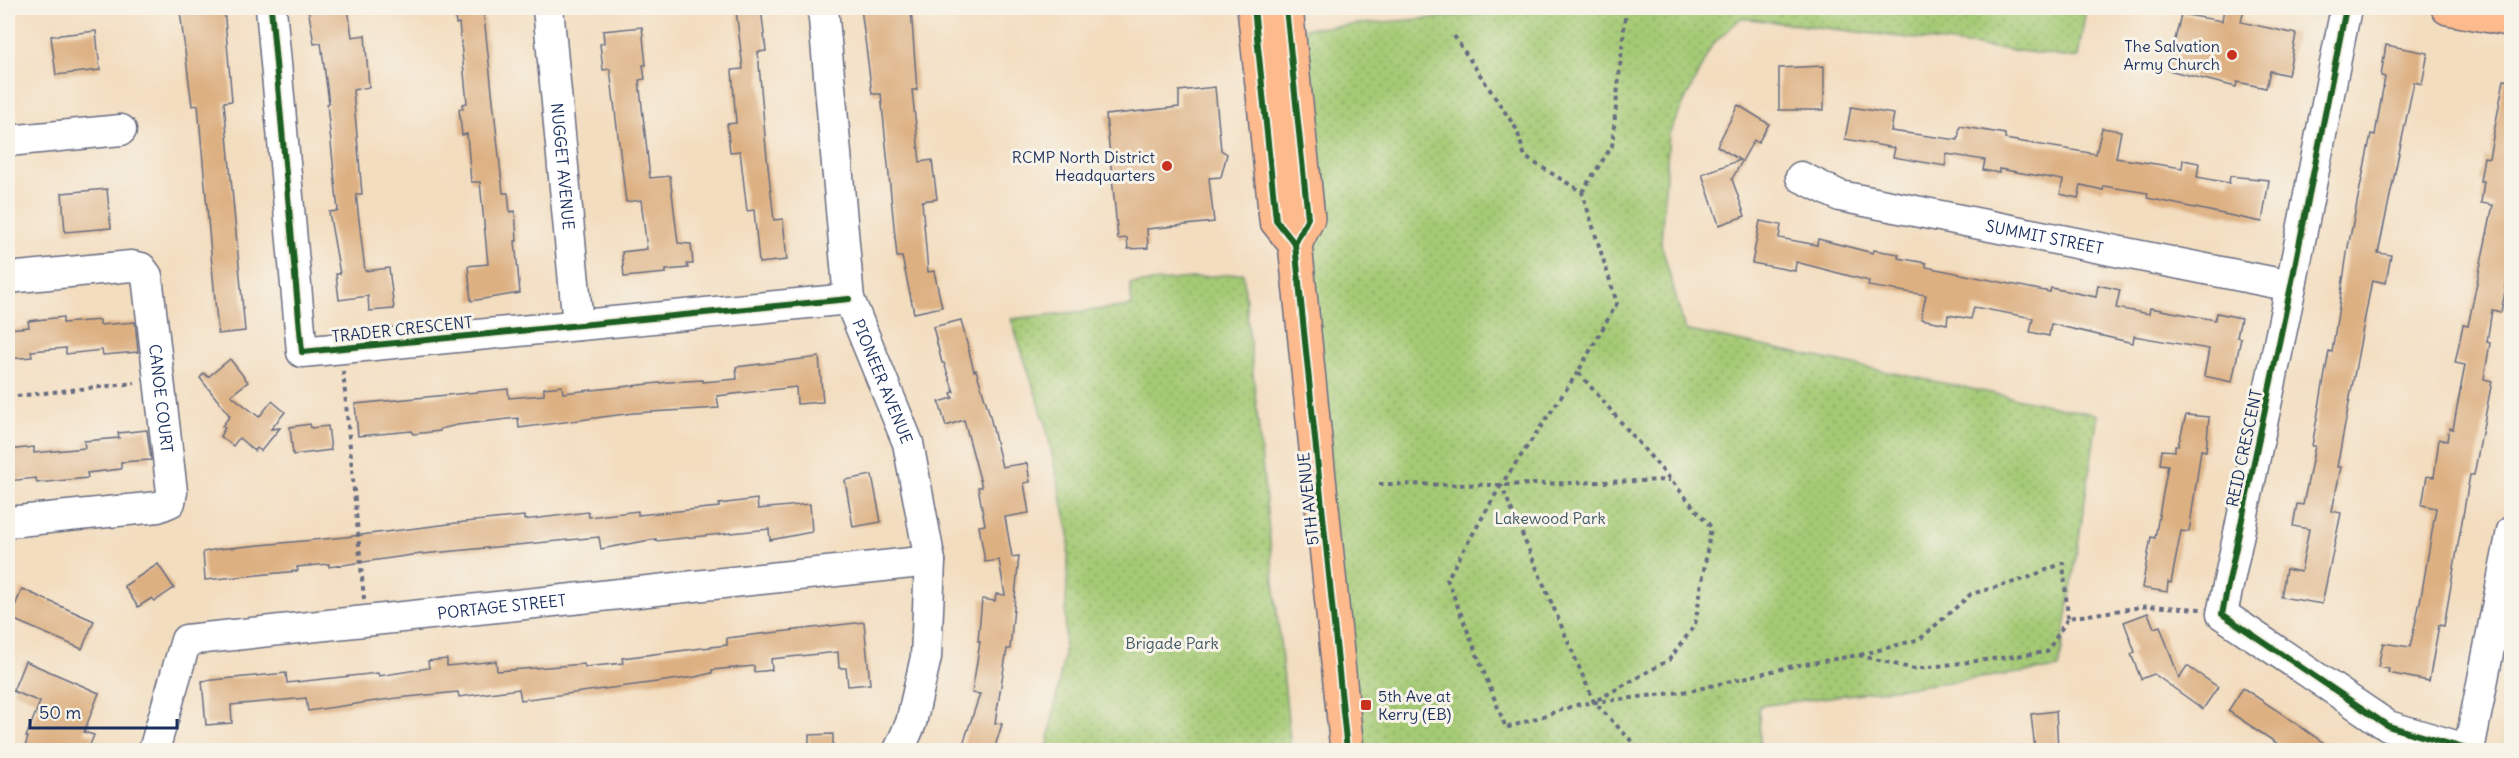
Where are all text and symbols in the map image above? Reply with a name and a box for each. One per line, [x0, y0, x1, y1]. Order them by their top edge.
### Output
place label: The Salvation Army Church [2124, 36, 2220, 74]
marker: The Salvation Army Church [2225, 48, 2239, 62]
street label: NUGGET AVENUE [547, 102, 579, 231]
place label: RCMP North District Headquarters [1012, 147, 1156, 185]
marker: RCMP North District Headquarters [1160, 159, 1174, 173]
street label: SUMMIT STREET [1984, 215, 2105, 258]
street label: TRADER CRESCENT [331, 312, 473, 346]
street label: PIONEER AVENUE [848, 316, 917, 447]
street label: CANOE COURT [145, 343, 177, 454]
street label: REID CRESCENT [2222, 387, 2266, 509]
street label: 5TH AVENUE [1293, 451, 1323, 547]
park label: Lakewood Park [1494, 508, 1606, 528]
street label: PORTAGE STREET [436, 590, 567, 623]
park label: Brigade Park [1125, 633, 1219, 653]
place label: 5th Ave at Kerry (EB) [1378, 686, 1451, 724]
scale bar [30, 692, 177, 730]
marker: 5th Ave at Kerry (EB) [1359, 698, 1373, 712]
text: 50 m [39, 701, 81, 724]

